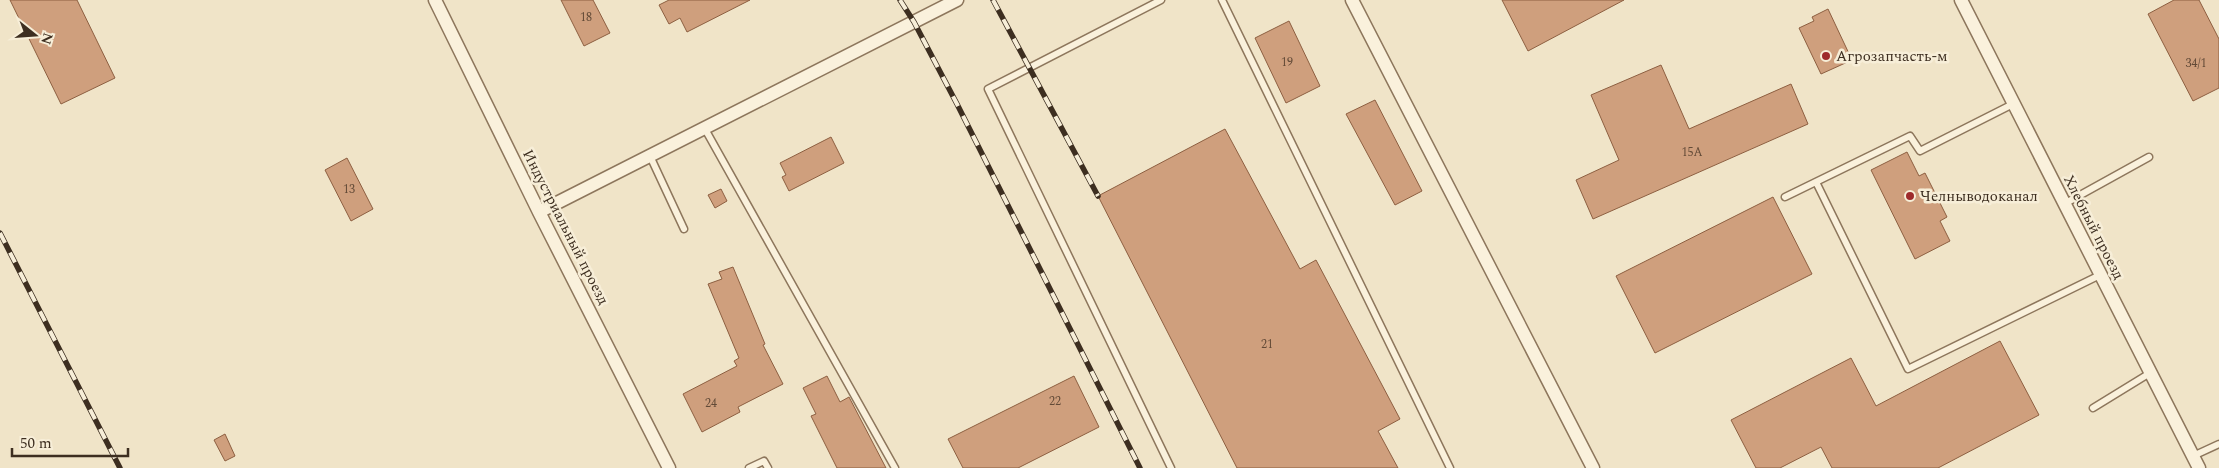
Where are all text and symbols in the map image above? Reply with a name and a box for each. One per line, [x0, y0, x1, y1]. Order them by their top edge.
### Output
house number: 18 [580, 8, 592, 27]
north arrow [10, 10, 60, 60]
text: N [35, 30, 59, 47]
place label: Агрозапчасть-м [1836, 45, 1948, 68]
marker: Агрозапчасть-м [1820, 50, 1832, 62]
house number: 19 [1281, 53, 1293, 72]
house number: 34/1 [2185, 54, 2207, 73]
house number: 15А [1681, 143, 1703, 162]
street label: Индустриальный проезд [516, 146, 615, 309]
street label: Хлебный проезд [2057, 171, 2130, 284]
house number: 13 [343, 180, 355, 199]
place label: Челныводоканал [1920, 185, 2038, 208]
marker: Челныводоканал [1904, 190, 1916, 202]
house number: 21 [1261, 335, 1273, 354]
house number: 22 [1049, 392, 1061, 411]
house number: 24 [705, 394, 717, 413]
scale bar [12, 426, 129, 458]
text: 50 m [20, 432, 52, 455]

